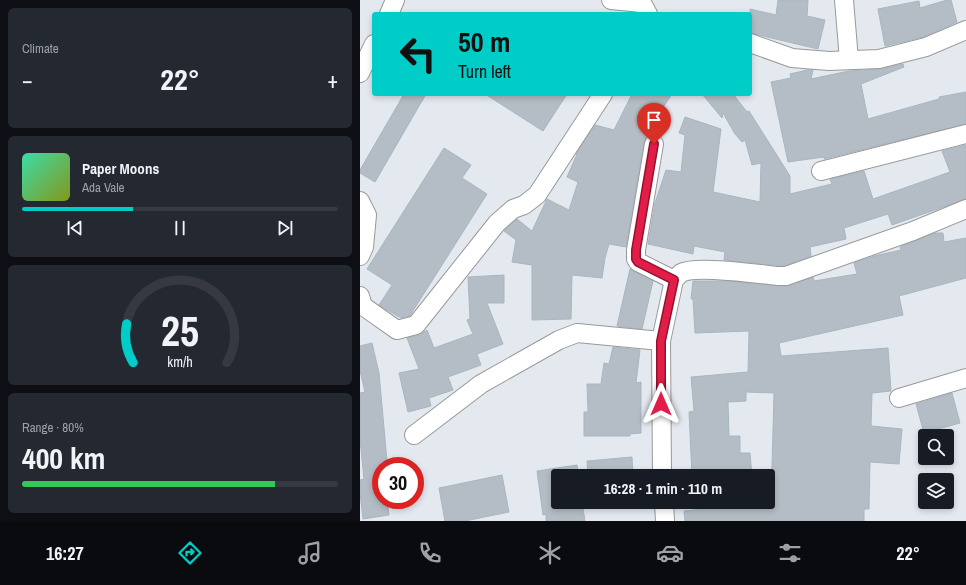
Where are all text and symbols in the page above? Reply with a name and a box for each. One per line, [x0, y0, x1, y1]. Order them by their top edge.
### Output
text: 50 m [458, 23, 510, 61]
icon: left [392, 28, 444, 80]
text: Climate [22, 40, 59, 57]
text: 22° [160, 59, 200, 99]
text: Turn left [458, 59, 511, 84]
text: − [22, 65, 33, 95]
text: + [327, 65, 338, 95]
pin [637, 103, 671, 144]
icon: arrive [643, 109, 665, 131]
text: Paper Moons [82, 158, 159, 179]
text: Ada Vale [82, 179, 124, 196]
icon: previous [64, 217, 86, 239]
icon: pause [169, 217, 191, 239]
icon: next [274, 217, 296, 239]
text: 25 [161, 302, 199, 358]
text: km/h [167, 351, 193, 370]
position arrow [640, 383, 682, 425]
text: Range · 80% [22, 419, 84, 436]
map controls [918, 429, 954, 509]
button: search [918, 429, 954, 465]
text: 400 km [22, 438, 105, 478]
speed limit sign: 30 [372, 457, 424, 509]
button: layers [918, 473, 954, 509]
text: 16:28 · 1 min · 110 m [604, 478, 722, 499]
icon: directions [176, 539, 204, 567]
icon: music [296, 539, 324, 567]
icon: phone [416, 539, 444, 567]
icon: climate [536, 539, 564, 567]
icon: car [656, 539, 684, 567]
icon: filters [776, 539, 804, 567]
text: 16:27 [46, 541, 84, 566]
text: 22° [896, 541, 920, 566]

